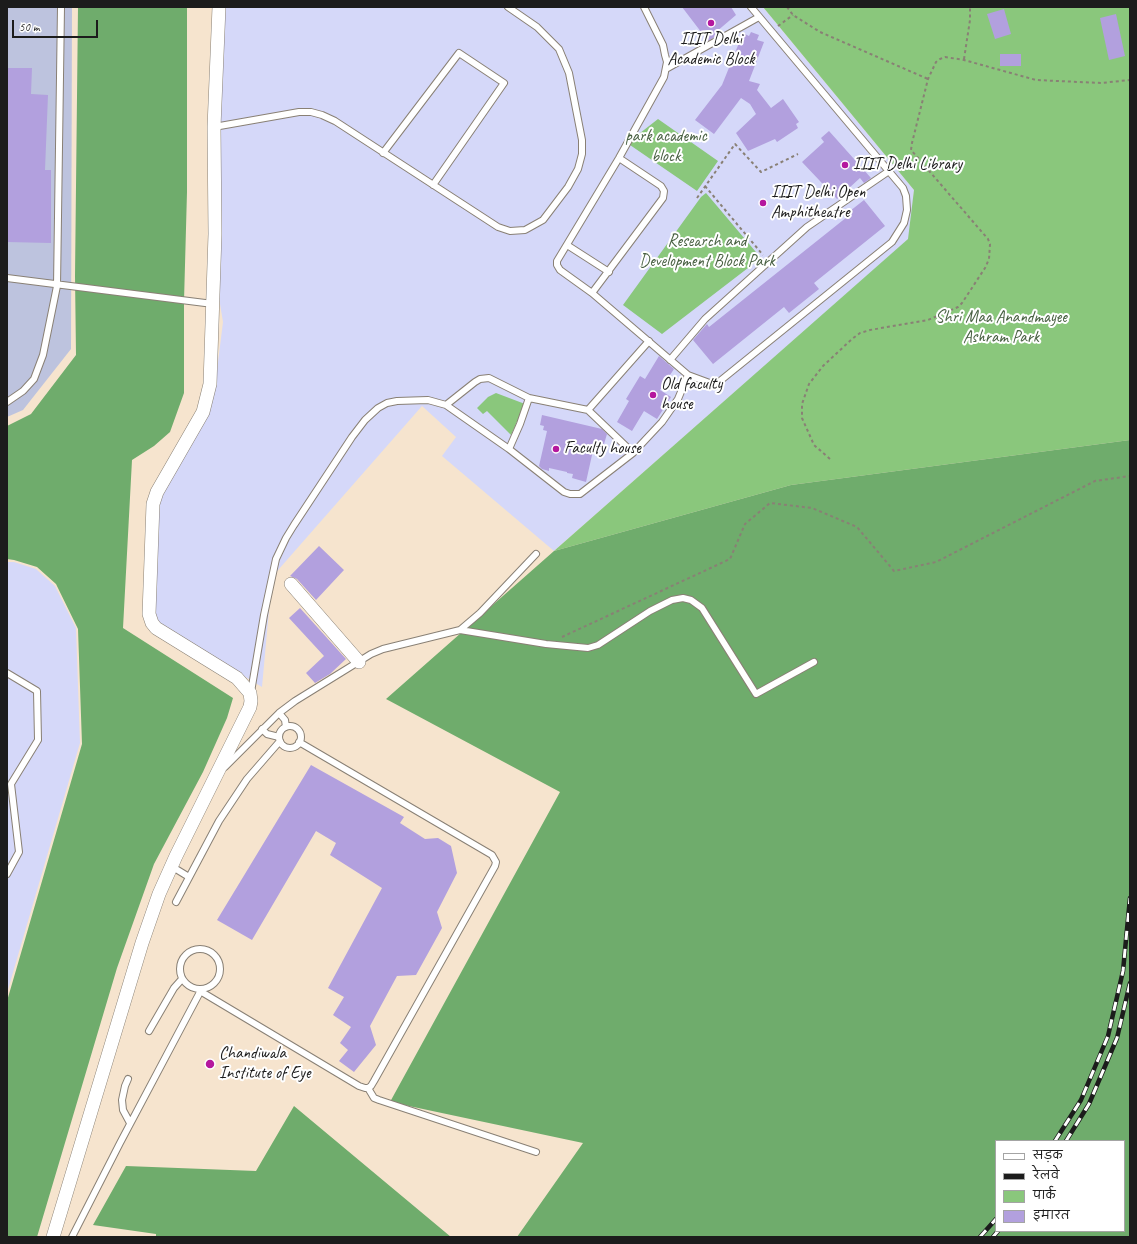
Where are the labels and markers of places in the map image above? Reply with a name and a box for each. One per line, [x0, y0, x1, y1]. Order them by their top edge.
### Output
marker: IIIT Delhi Academic Block [706, 18, 716, 28]
place label: IIIT Delhi Academic Block [667, 30, 755, 70]
place label: IIIT Delhi Library [853, 155, 962, 175]
marker: IIIT Delhi Library [840, 160, 850, 170]
place label: IIIT Delhi Open Amphitheatre [771, 183, 865, 223]
marker: IIIT Delhi Open Amphitheatre [758, 198, 768, 208]
place label: Old faculty house [661, 375, 722, 415]
marker: Old faculty house [648, 390, 658, 400]
place label: Faculty house [564, 439, 641, 459]
marker: Faculty house [551, 444, 561, 454]
place label: Chandiwala Institute of Eye [219, 1044, 310, 1084]
marker: Chandiwala Institute of Eye [204, 1058, 216, 1070]

